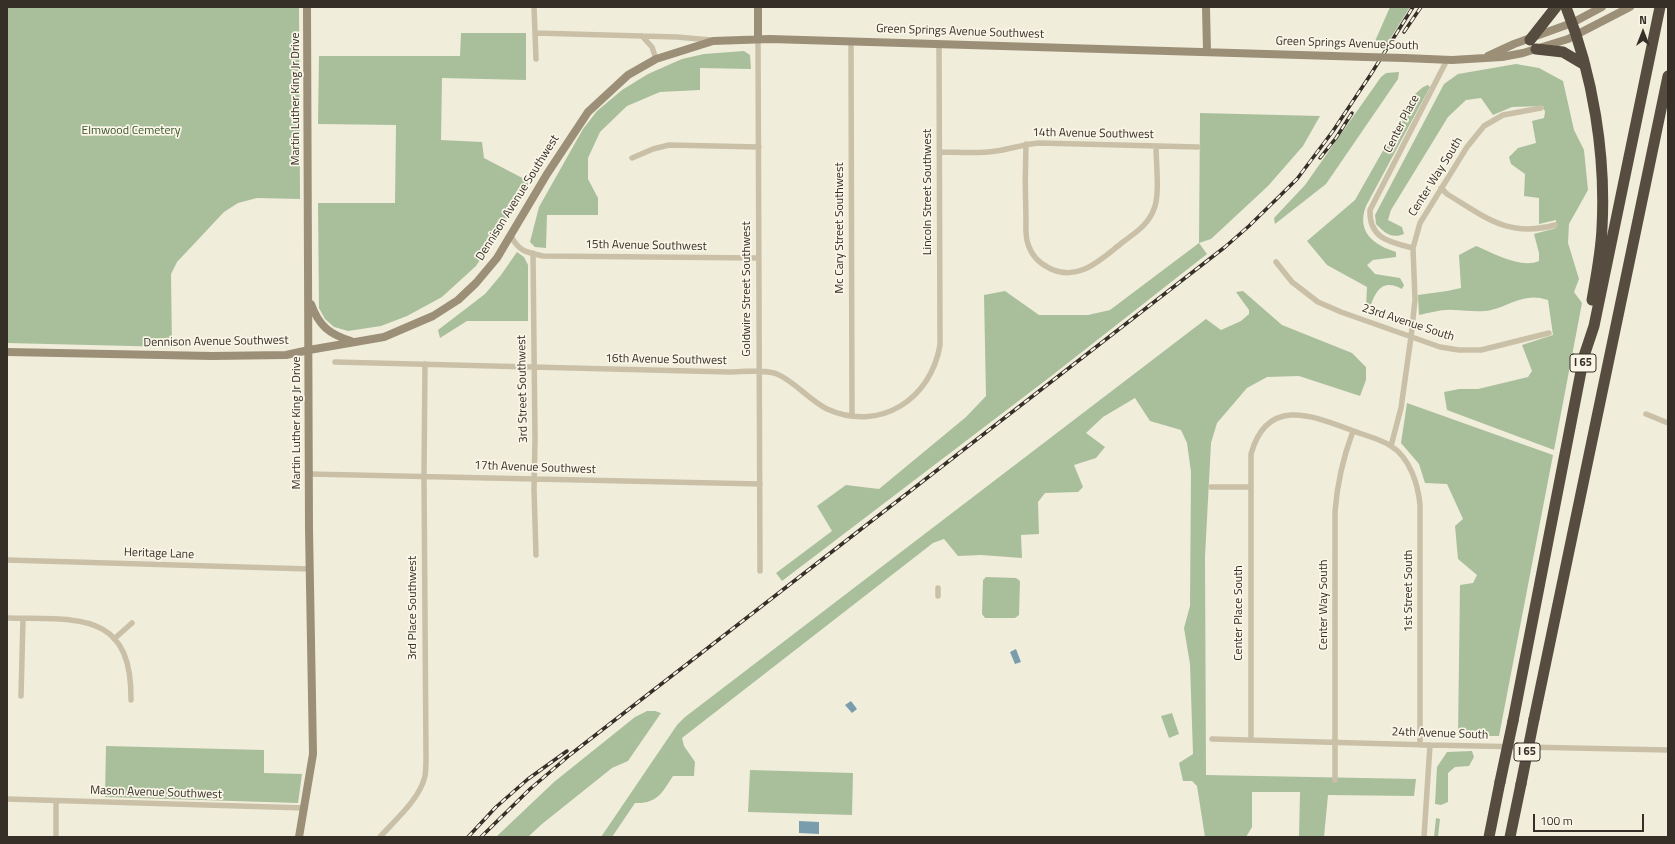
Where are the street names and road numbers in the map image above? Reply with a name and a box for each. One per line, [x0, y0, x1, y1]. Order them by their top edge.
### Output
street label: Green Springs Avenue Southwest [876, 22, 1044, 42]
street label: Martin Luther King Jr Drive [289, 33, 303, 165]
street label: Green Springs Avenue South [1275, 34, 1419, 54]
street label: Center Place [1381, 93, 1423, 155]
street label: 14th Avenue Southwest [1032, 126, 1154, 142]
street label: Lincoln Street Southwest [921, 129, 935, 255]
street label: Dennison Avenue Southwest [473, 133, 563, 263]
street label: Center Way South [1406, 135, 1466, 219]
street label: Mc Cary Street Southwest [833, 162, 847, 294]
street label: Goldwire Street Southwest [740, 221, 754, 357]
street label: 15th Avenue Southwest [585, 238, 707, 254]
street label: 23rd Avenue South [1360, 301, 1456, 345]
street label: Dennison Avenue Southwest [143, 334, 289, 350]
street label: 3rd Street Southwest [515, 335, 531, 443]
street label: 16th Avenue Southwest [605, 352, 727, 368]
road number: I 65 [1570, 354, 1596, 372]
street label: Martin Luther King Jr Drive [290, 357, 304, 489]
street label: 17th Avenue Southwest [474, 459, 596, 477]
street label: Heritage Lane [124, 546, 194, 562]
street label: 1st Street South [1402, 550, 1416, 632]
street label: 3rd Place Southwest [406, 556, 420, 660]
street label: Center Way South [1317, 560, 1331, 650]
street label: Center Place South [1232, 565, 1246, 661]
street label: 24th Avenue South [1391, 725, 1489, 743]
road number: I 65 [1514, 743, 1540, 761]
street label: Mason Avenue Southwest [90, 784, 222, 802]

